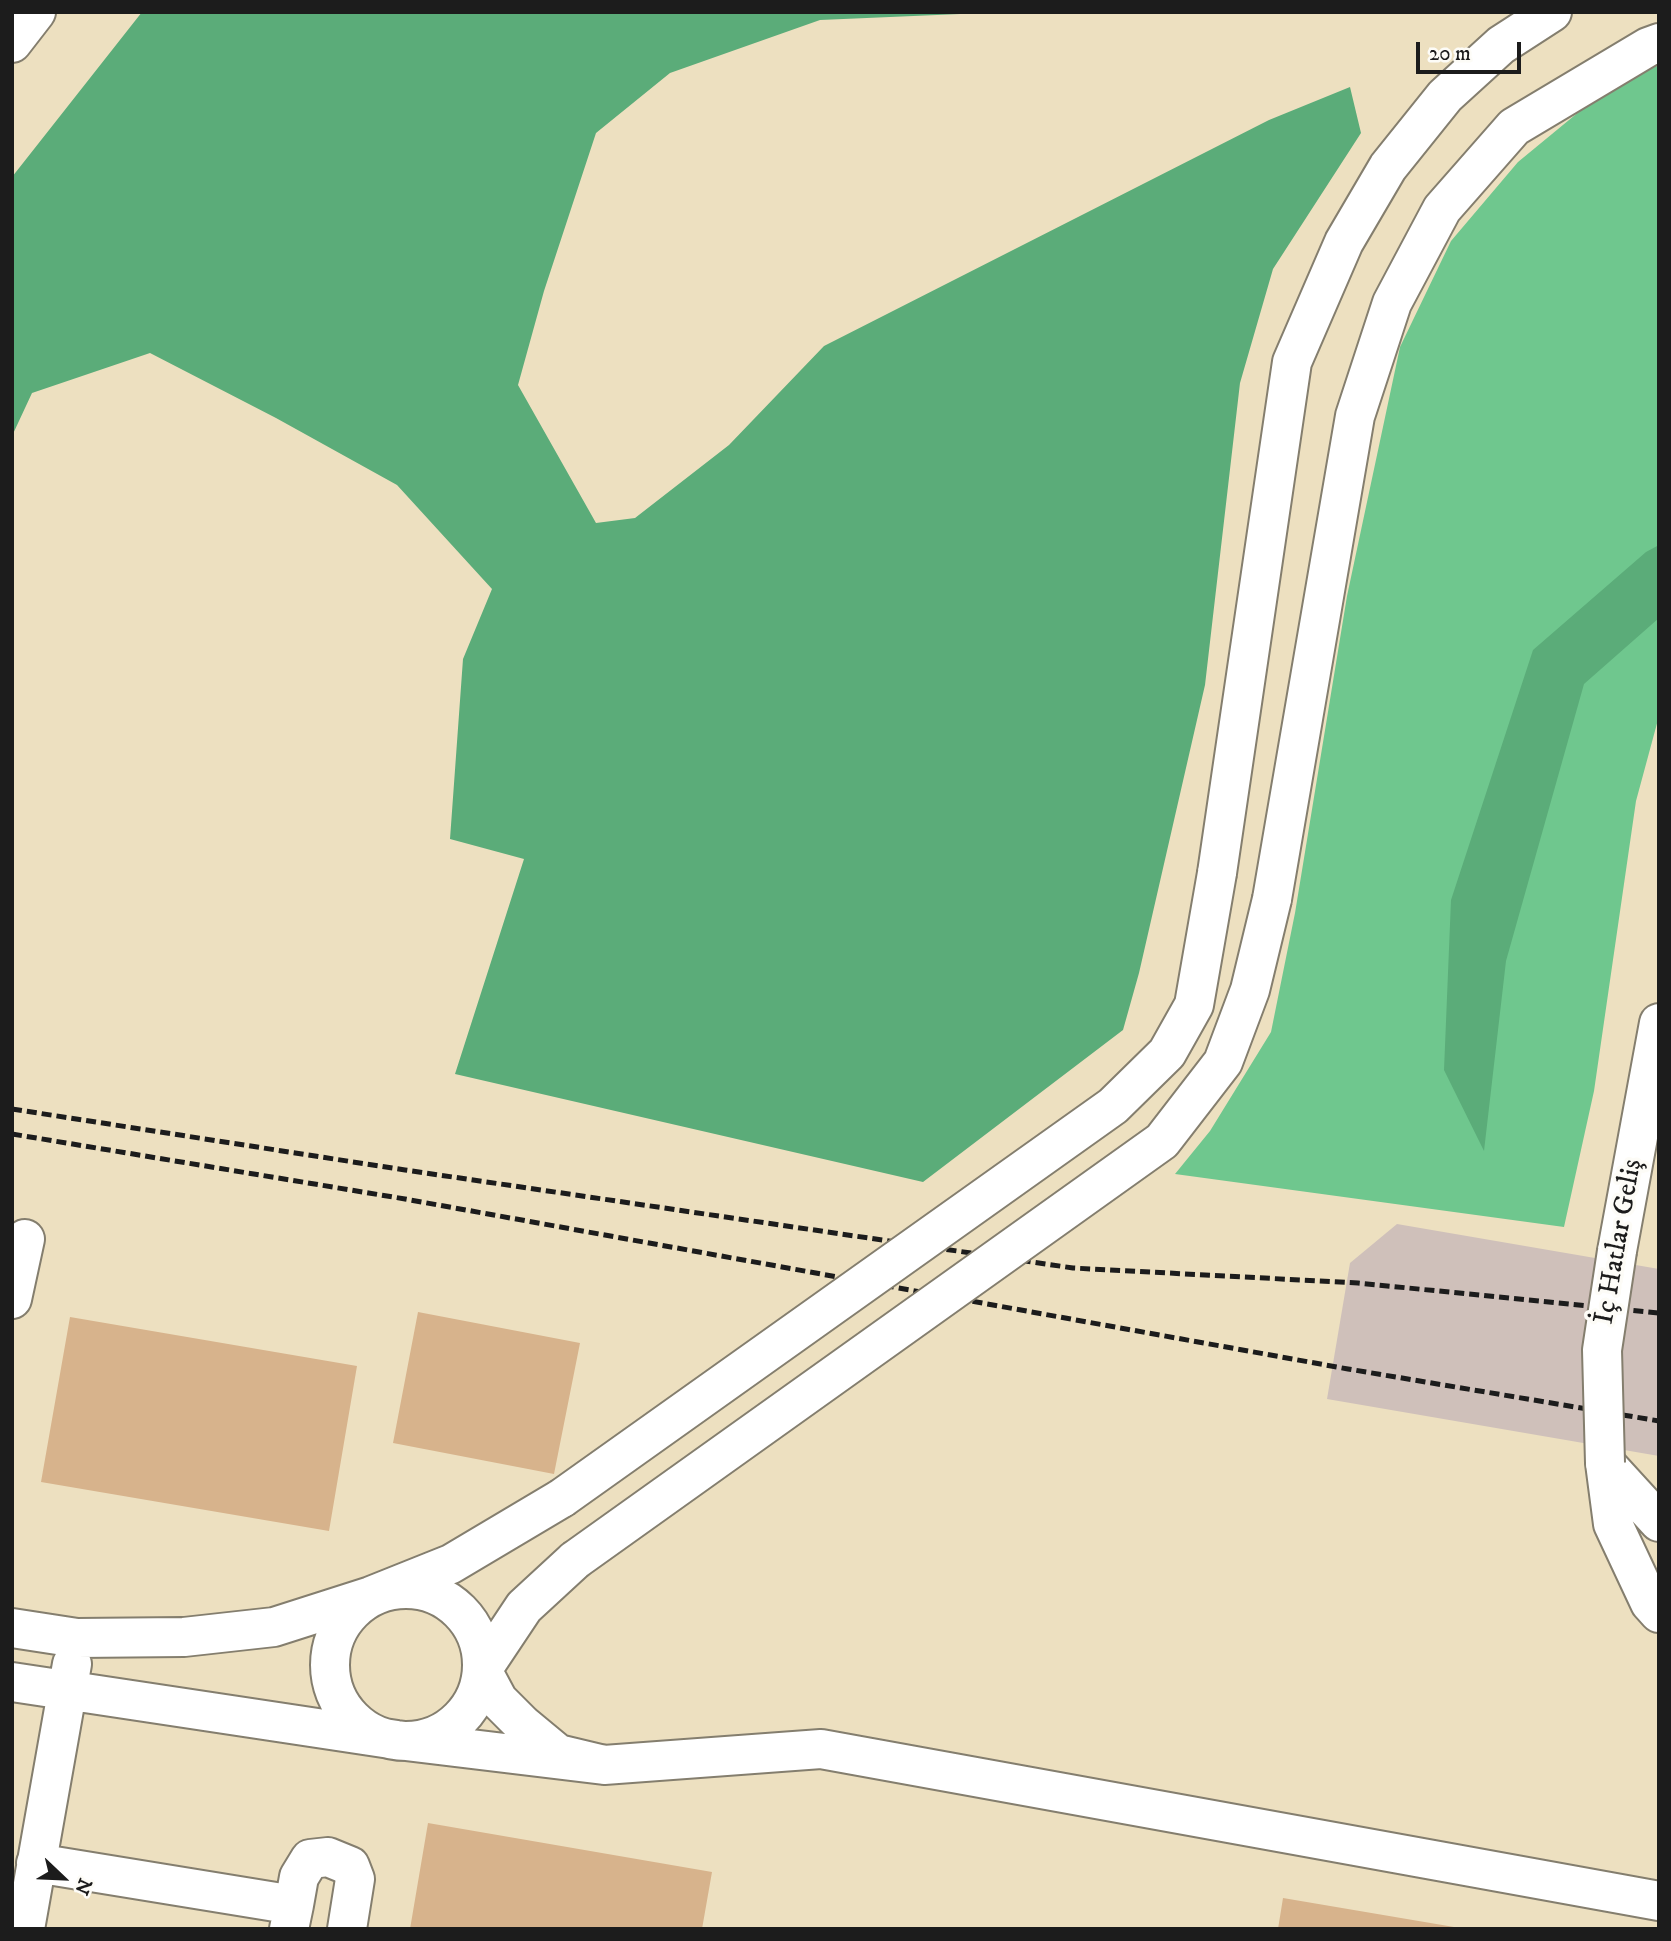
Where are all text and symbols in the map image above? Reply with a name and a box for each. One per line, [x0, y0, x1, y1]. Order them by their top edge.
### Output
scale bar [1419, 28, 1524, 72]
text: 20 m [1429, 41, 1471, 67]
street label: İç Hatlar Geliş [1589, 1157, 1651, 1327]
north arrow [28, 1843, 98, 1913]
text: N [69, 1875, 96, 1898]

